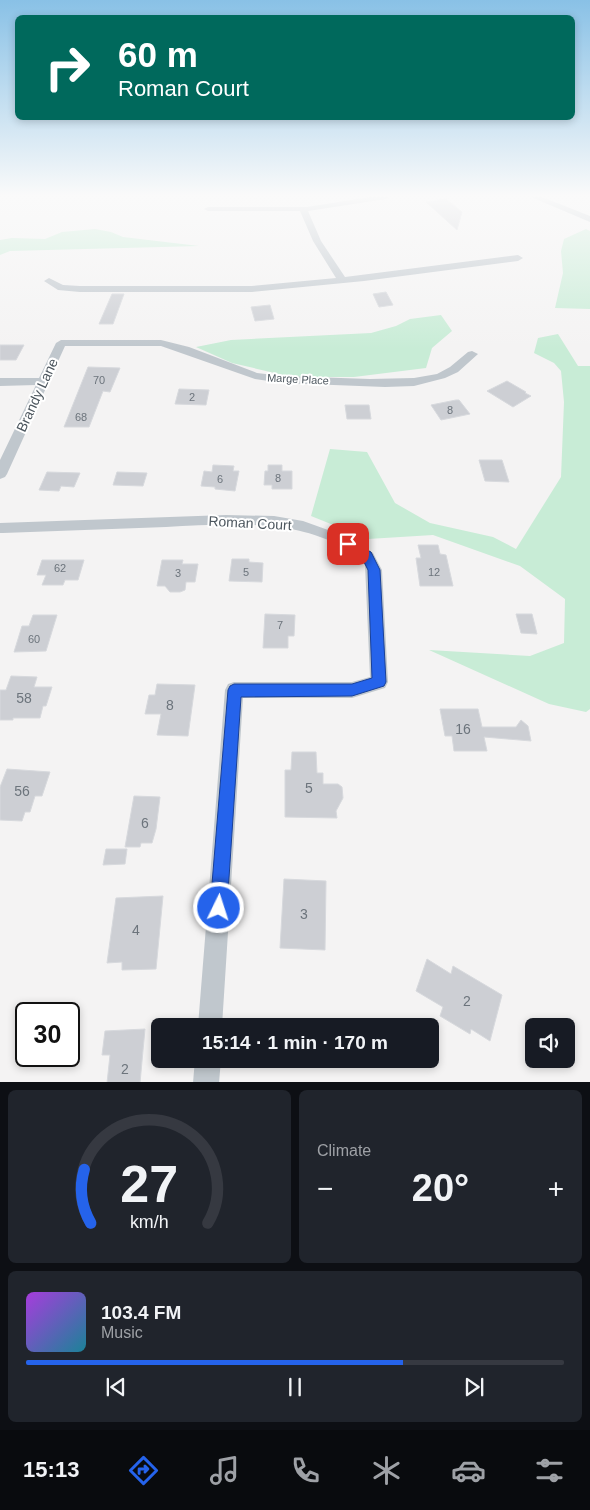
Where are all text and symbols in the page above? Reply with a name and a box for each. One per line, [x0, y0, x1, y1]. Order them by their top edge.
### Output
icon: right [35, 35, 100, 100]
text: 60 m [118, 35, 198, 74]
text: Roman Court [118, 76, 249, 101]
street label: Brandy Lane [13, 355, 61, 434]
street label: Marge Place [267, 371, 329, 387]
house number: 70 [93, 374, 105, 386]
house number: 2 [189, 391, 195, 403]
house number: 8 [447, 404, 453, 416]
house number: 68 [75, 411, 87, 423]
house number: 8 [275, 472, 281, 484]
house number: 6 [217, 473, 223, 485]
street label: Roman Court [208, 513, 292, 533]
pin [327, 523, 369, 565]
icon: arrive [334, 530, 362, 558]
house number: 62 [54, 562, 66, 574]
house number: 5 [243, 566, 249, 578]
house number: 12 [428, 566, 440, 578]
house number: 3 [175, 567, 181, 579]
house number: 7 [277, 619, 283, 631]
house number: 60 [28, 633, 40, 645]
house number: 58 [16, 690, 32, 706]
house number: 8 [166, 697, 174, 713]
house number: 16 [455, 721, 471, 737]
house number: 5 [305, 780, 313, 796]
house number: 56 [14, 783, 30, 799]
house number: 6 [141, 815, 149, 831]
position arrow [192, 881, 244, 933]
house number: 3 [300, 906, 308, 922]
house number: 4 [132, 922, 140, 938]
house number: 2 [463, 993, 471, 1009]
speed limit sign: 30 [15, 1002, 80, 1067]
map controls [525, 1018, 575, 1068]
button: sound [525, 1018, 575, 1068]
text: 15:14 · 1 min · 170 m [202, 1032, 388, 1053]
house number: 2 [121, 1061, 129, 1077]
text: Climate [317, 1142, 371, 1159]
text: 27 [121, 1155, 178, 1213]
text: 20° [412, 1167, 469, 1209]
text: − [317, 1173, 333, 1204]
text: + [548, 1173, 564, 1204]
text: km/h [130, 1212, 169, 1232]
text: 103.4 FM [101, 1302, 181, 1323]
text: Music [101, 1324, 143, 1341]
icon: previous [102, 1373, 130, 1401]
icon: pause [281, 1373, 309, 1401]
icon: next [460, 1373, 488, 1401]
icon: directions [126, 1453, 161, 1488]
icon: music [207, 1453, 242, 1488]
icon: phone [288, 1453, 323, 1488]
icon: climate [369, 1453, 404, 1488]
icon: car [451, 1453, 486, 1488]
icon: filters [532, 1453, 567, 1488]
text: 15:13 [23, 1457, 79, 1482]

